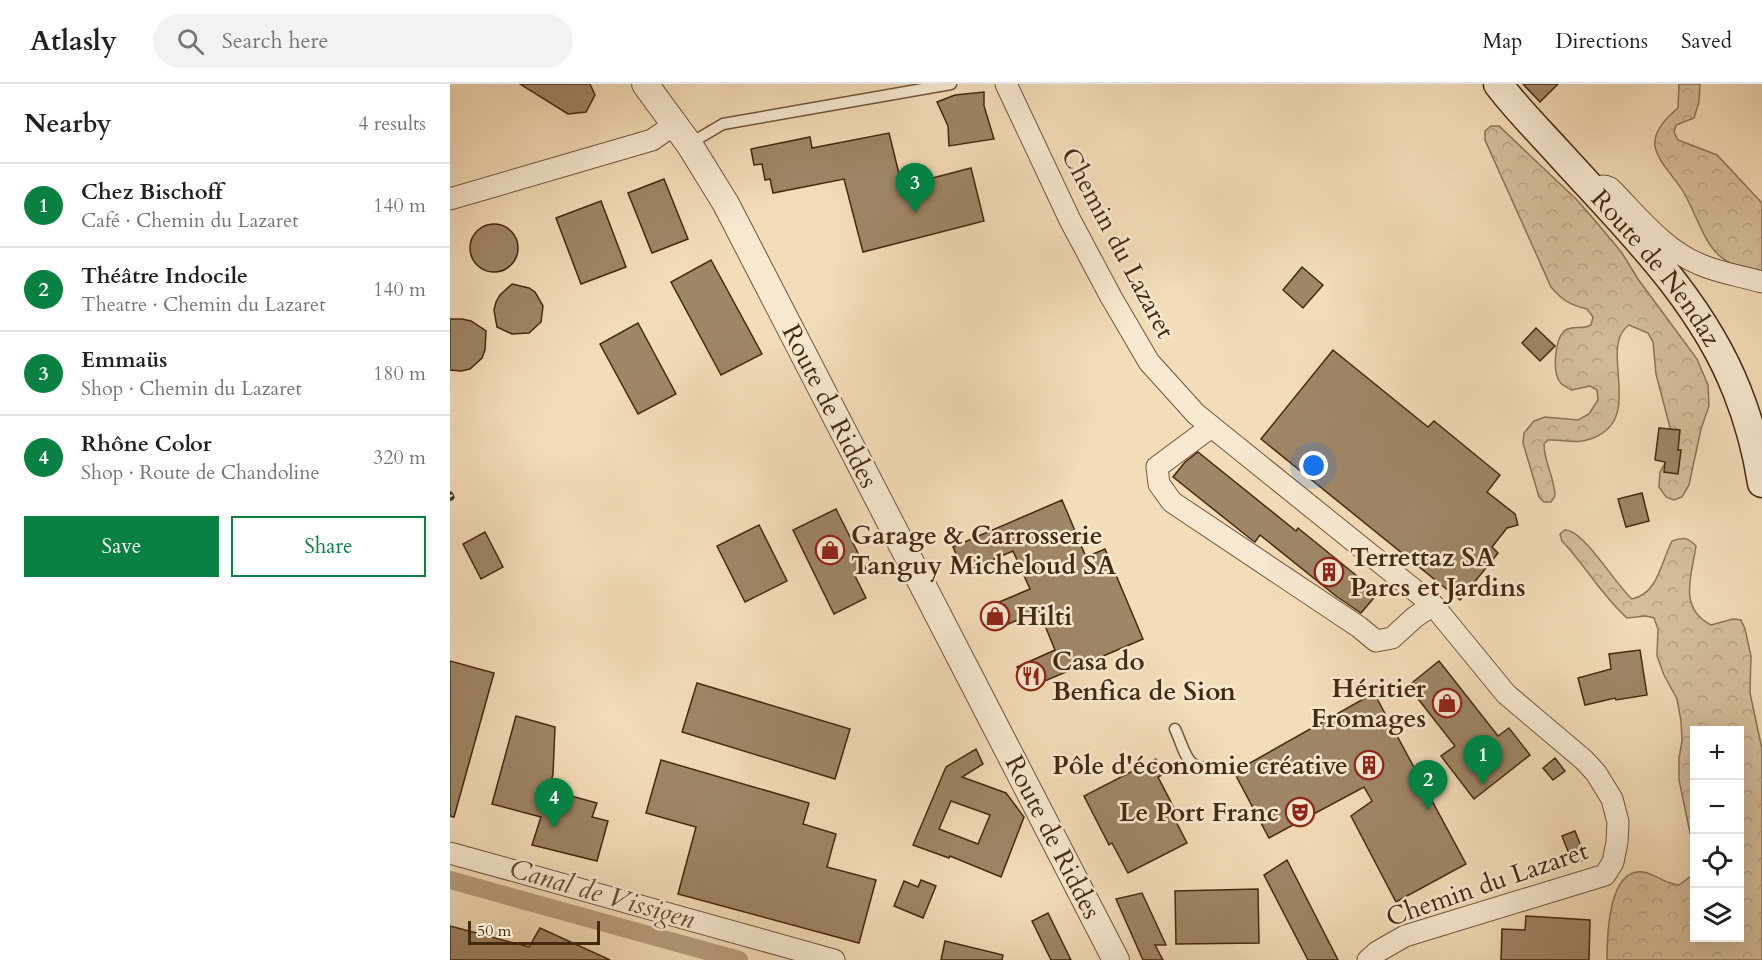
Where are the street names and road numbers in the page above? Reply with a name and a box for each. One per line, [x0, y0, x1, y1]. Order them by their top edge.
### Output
street label: Chemin du Lazaret [1053, 141, 1183, 345]
street label: Route de Nendaz [1583, 182, 1730, 353]
street label: Route de Riddes [774, 318, 886, 494]
street label: Route de Riddes [997, 749, 1109, 925]
street label: Chemin du Lazaret [1381, 833, 1593, 935]

